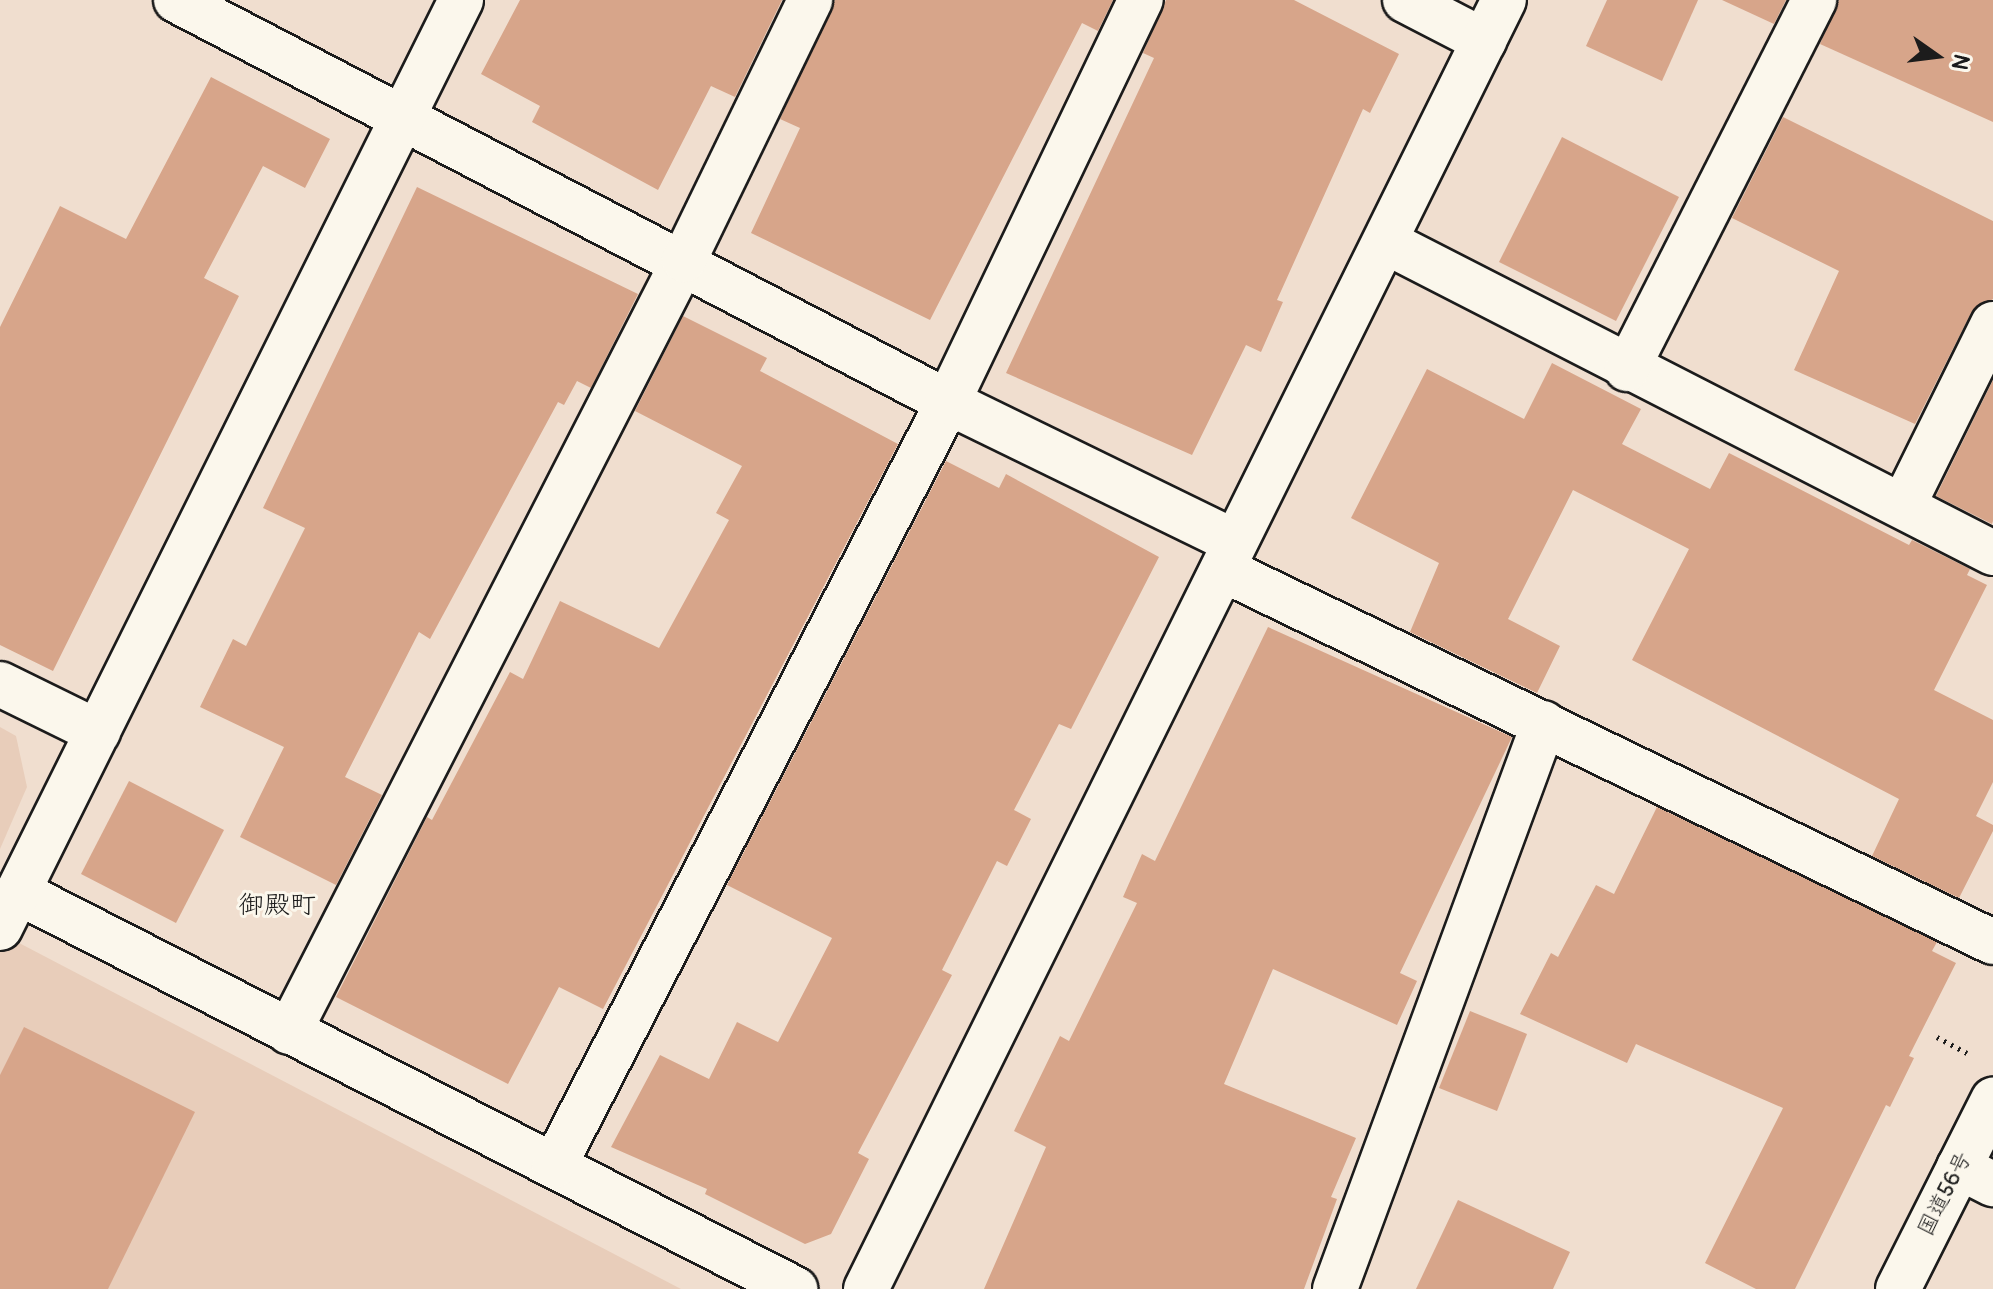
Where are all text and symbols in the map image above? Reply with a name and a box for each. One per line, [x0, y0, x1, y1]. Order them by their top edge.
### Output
north arrow [1897, 16, 1977, 96]
text: N [1945, 51, 1976, 72]
district label: 御殿町 [238, 890, 316, 922]
street label: 国道56号 [1913, 1148, 1977, 1240]

